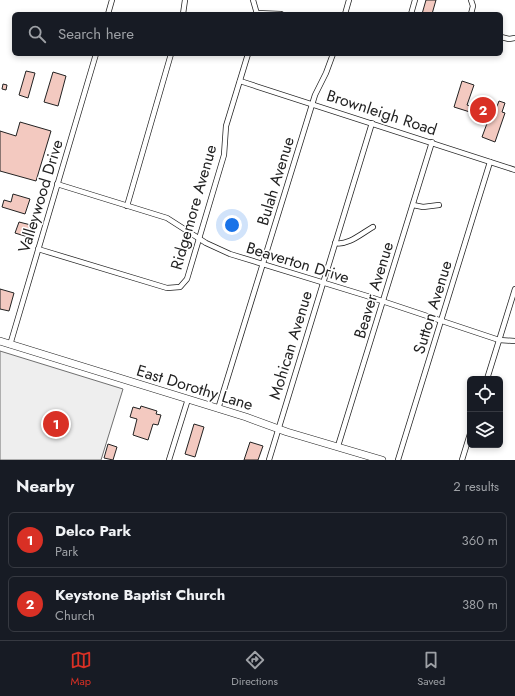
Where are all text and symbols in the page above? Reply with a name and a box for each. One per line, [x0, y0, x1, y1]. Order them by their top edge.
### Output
search box [12, 12, 503, 56]
icon: search [26, 23, 48, 45]
text: Search here [58, 23, 134, 45]
street label: Brownleigh Road [324, 84, 440, 141]
pin: 2 [470, 95, 496, 125]
street label: Bulah Avenue [251, 134, 300, 228]
street label: Valleywood Drive [12, 137, 69, 256]
street label: Ridgemore Avenue [165, 142, 222, 272]
your location [222, 215, 242, 235]
street label: Beaverton Drive [243, 236, 352, 289]
street label: Beaver Avenue [348, 239, 399, 341]
street label: Sutton Avenue [407, 258, 458, 357]
street label: Mohican Avenue [263, 288, 318, 402]
street label: East Dorothy Lane [134, 359, 256, 416]
map controls [467, 376, 503, 448]
button: locate [467, 376, 503, 412]
pin: 1 [43, 409, 69, 439]
button: layers [467, 412, 503, 448]
text: Nearby [16, 474, 74, 498]
text: 2 results [453, 477, 499, 496]
text: Delco Park [55, 520, 131, 542]
text: 1 [27, 531, 33, 550]
text: 360 m [462, 531, 498, 550]
text: Park [55, 542, 78, 561]
text: Keystone Baptist Church [55, 584, 225, 606]
text: 2 [26, 595, 34, 614]
text: 380 m [462, 595, 498, 614]
text: Church [55, 606, 95, 625]
tab: Map [70, 649, 92, 689]
tab: Directions [231, 649, 278, 689]
tab: Saved [417, 649, 445, 689]

